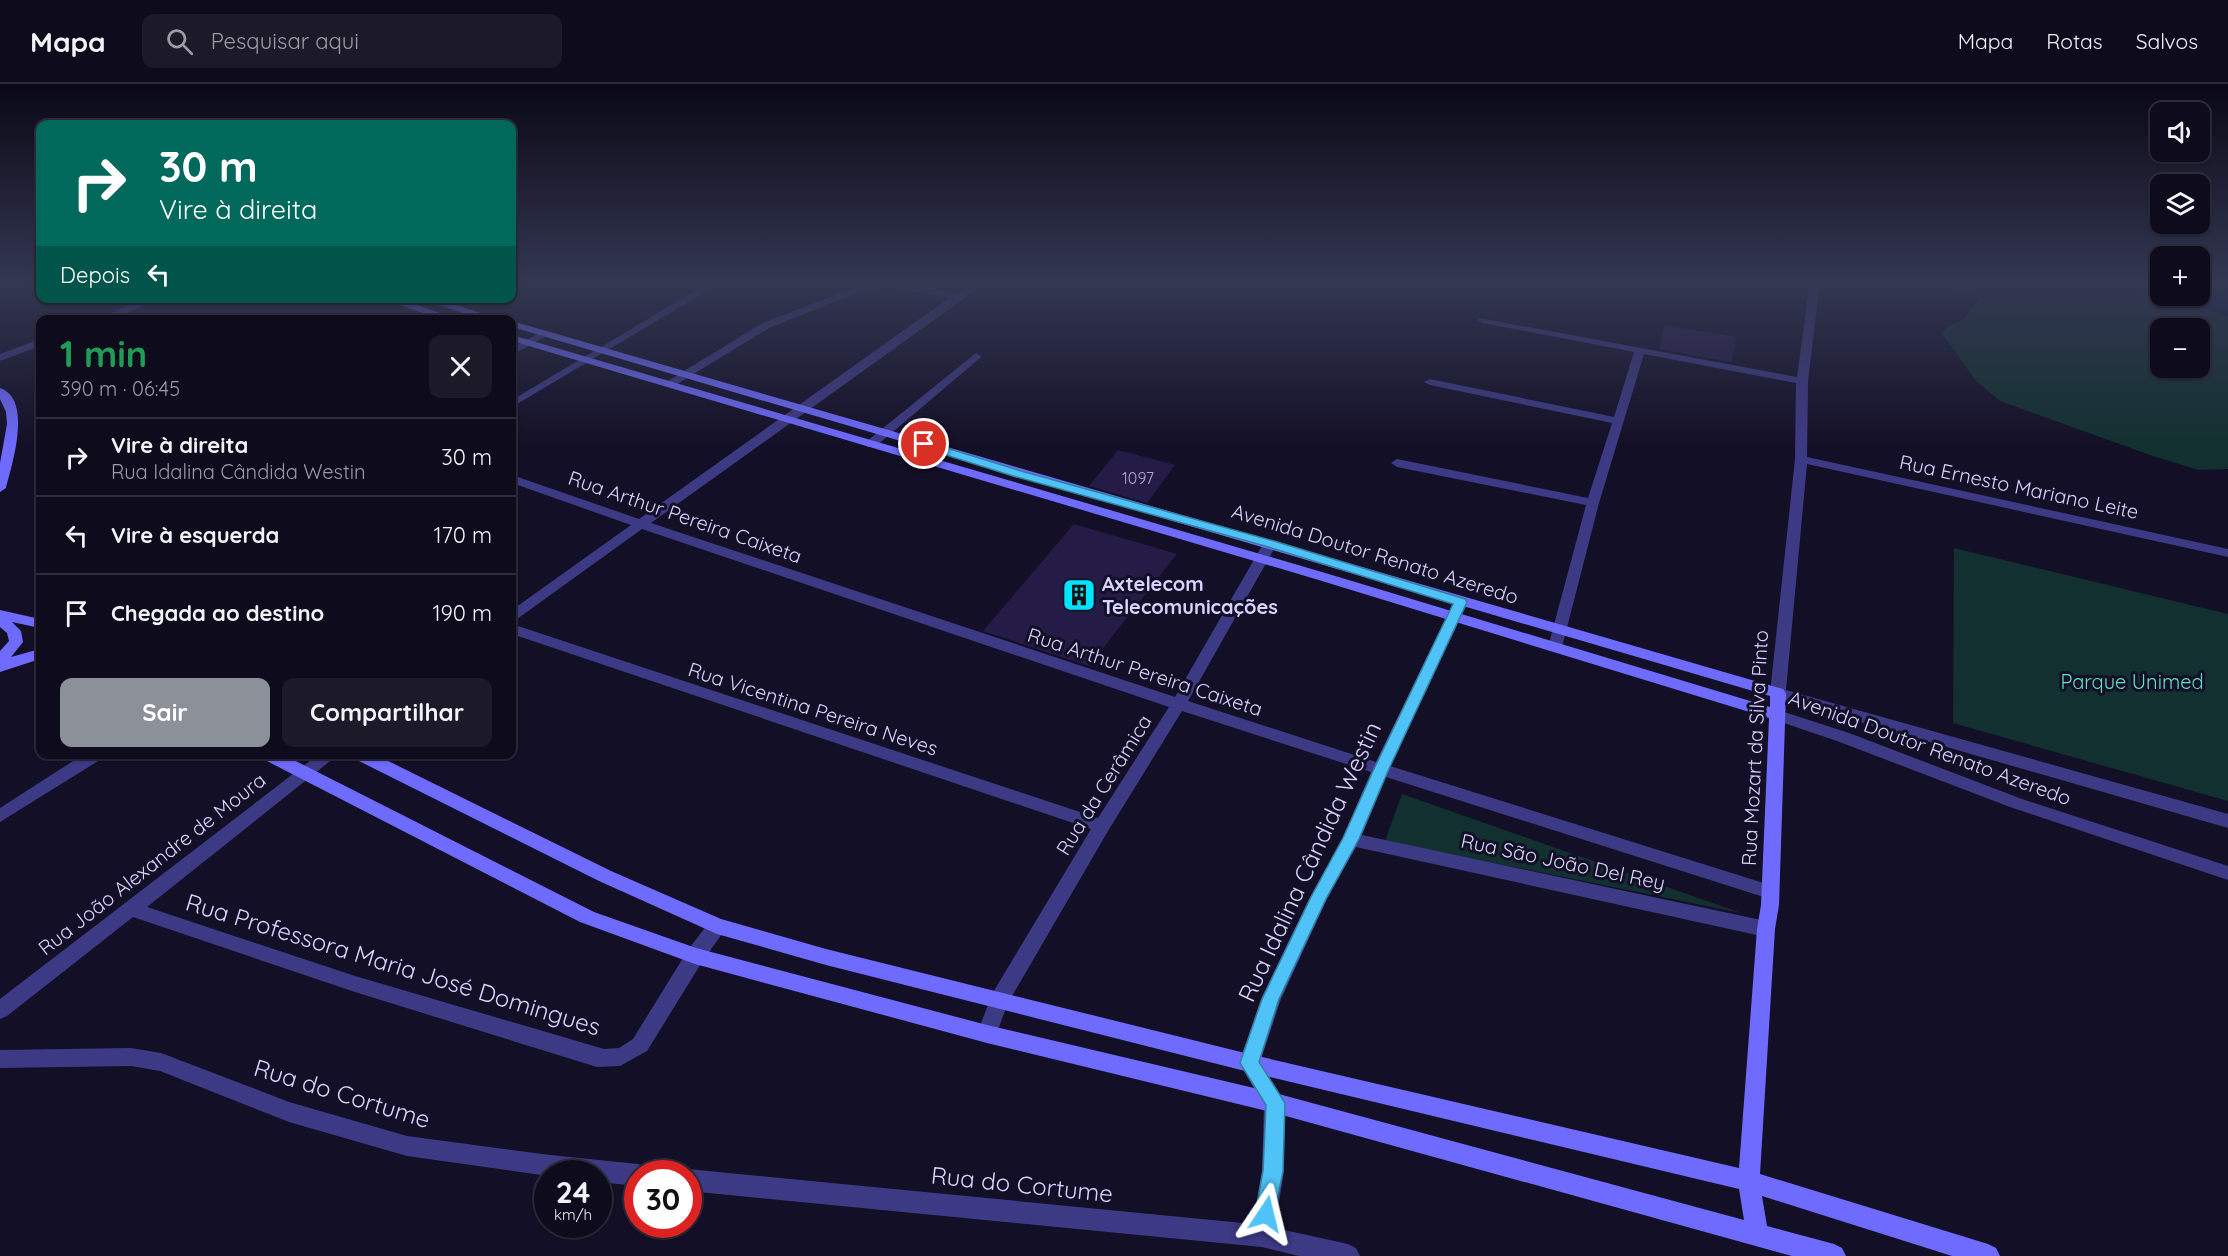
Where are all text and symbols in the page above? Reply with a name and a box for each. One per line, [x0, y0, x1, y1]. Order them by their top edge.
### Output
search box [142, 14, 562, 68]
text: Mapa [30, 24, 106, 59]
icon: search [163, 25, 196, 58]
text: Pesquisar aqui [211, 27, 359, 55]
text: Mapa [1958, 28, 2013, 54]
text: Rotas [2046, 28, 2103, 54]
text: Salvos [2136, 28, 2198, 54]
map controls [2150, 102, 2210, 378]
button: sound [2150, 102, 2210, 162]
text: 30 m [159, 140, 258, 193]
icon: right [60, 144, 138, 222]
button: layers [2150, 174, 2210, 234]
text: Vire à direita [159, 192, 317, 226]
button: + [2150, 246, 2210, 306]
icon: left [142, 258, 175, 291]
text: Depois [60, 261, 130, 289]
button: − [2150, 318, 2210, 378]
text: 1 min [60, 331, 147, 376]
button: close [429, 335, 492, 398]
text: 390 m · 06:45 [60, 376, 180, 401]
pin [898, 418, 949, 469]
icon: arrive [907, 427, 940, 460]
text: Vire à direita [111, 431, 248, 459]
icon: right [60, 441, 93, 474]
text: 30 m [441, 443, 492, 471]
street label: Rua Ernesto Mariano Leite [1897, 449, 2141, 524]
text: Rua Idalina Cândida Westin [111, 459, 366, 484]
street label: Rua Arthur Pereira Caixeta [565, 465, 805, 568]
house number: 1097 [1122, 468, 1154, 488]
street label: Avenida Doutor Renato Azeredo [1229, 498, 1522, 609]
icon: left [60, 519, 93, 552]
text: Vire à esquerda [111, 521, 279, 549]
text: 170 m [433, 521, 492, 549]
place label: Axtelecom Telecomunicações [1102, 571, 1278, 619]
building icon: Axtelecom Telecomunicações [1061, 577, 1097, 613]
icon: arrive [60, 597, 93, 630]
text: Chegada ao destino [111, 599, 324, 627]
text: 190 m [432, 599, 492, 627]
street label: Rua Arthur Pereira Caixeta [1025, 622, 1266, 721]
street label: Rua Mozart da Silva Pinto [1736, 629, 1773, 867]
street label: Rua Vicentina Pereira Neves [685, 656, 941, 761]
park label: Parque Unimed [2060, 669, 2204, 694]
button: Sair [60, 678, 270, 747]
button: Compartilhar [282, 678, 492, 747]
street label: Avenida Doutor Renato Azeredo [1786, 685, 2075, 810]
street label: Rua da Cerâmica [1050, 710, 1157, 860]
street label: Rua Idalina Cândida Westin [1231, 717, 1387, 1006]
street label: Rua João Alexandre de Moura [33, 767, 270, 960]
street label: Rua São João Del Rey [1459, 828, 1667, 895]
street label: Rua Professora Maria José Domingues [182, 887, 604, 1042]
street label: Rua do Cortume [250, 1052, 434, 1134]
speed limit sign: 30 [624, 1160, 702, 1238]
street label: Rua do Cortume [930, 1160, 1115, 1208]
text: 24 [556, 1173, 590, 1211]
position arrow [1234, 1182, 1298, 1246]
text: km/h [554, 1205, 592, 1224]

